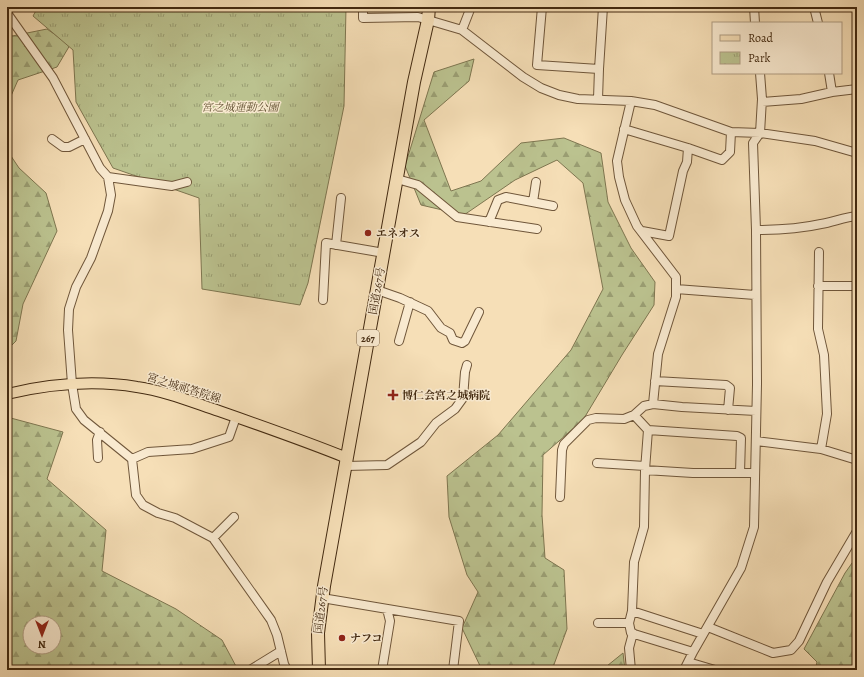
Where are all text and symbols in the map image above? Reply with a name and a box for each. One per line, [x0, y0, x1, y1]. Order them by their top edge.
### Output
legend [712, 22, 842, 74]
text: Road [748, 30, 774, 46]
text: Park [748, 50, 771, 66]
park label: 宮之城運動公園 [202, 100, 280, 115]
place label: エネオス [376, 226, 420, 241]
marker: エネオス [363, 228, 373, 238]
street label: 国道267号 [365, 266, 389, 316]
road number: 267 [357, 330, 379, 346]
street label: 宮之城祁答院線 [145, 370, 223, 406]
place label: 博仁会宮之城病院 [402, 388, 490, 403]
marker: 博仁会宮之城病院 [387, 389, 399, 401]
street label: 国道267号 [311, 585, 331, 635]
north arrow [22, 615, 62, 655]
place label: ナフコ [350, 631, 382, 646]
marker: ナフコ [337, 633, 347, 643]
text: N [38, 637, 46, 652]

